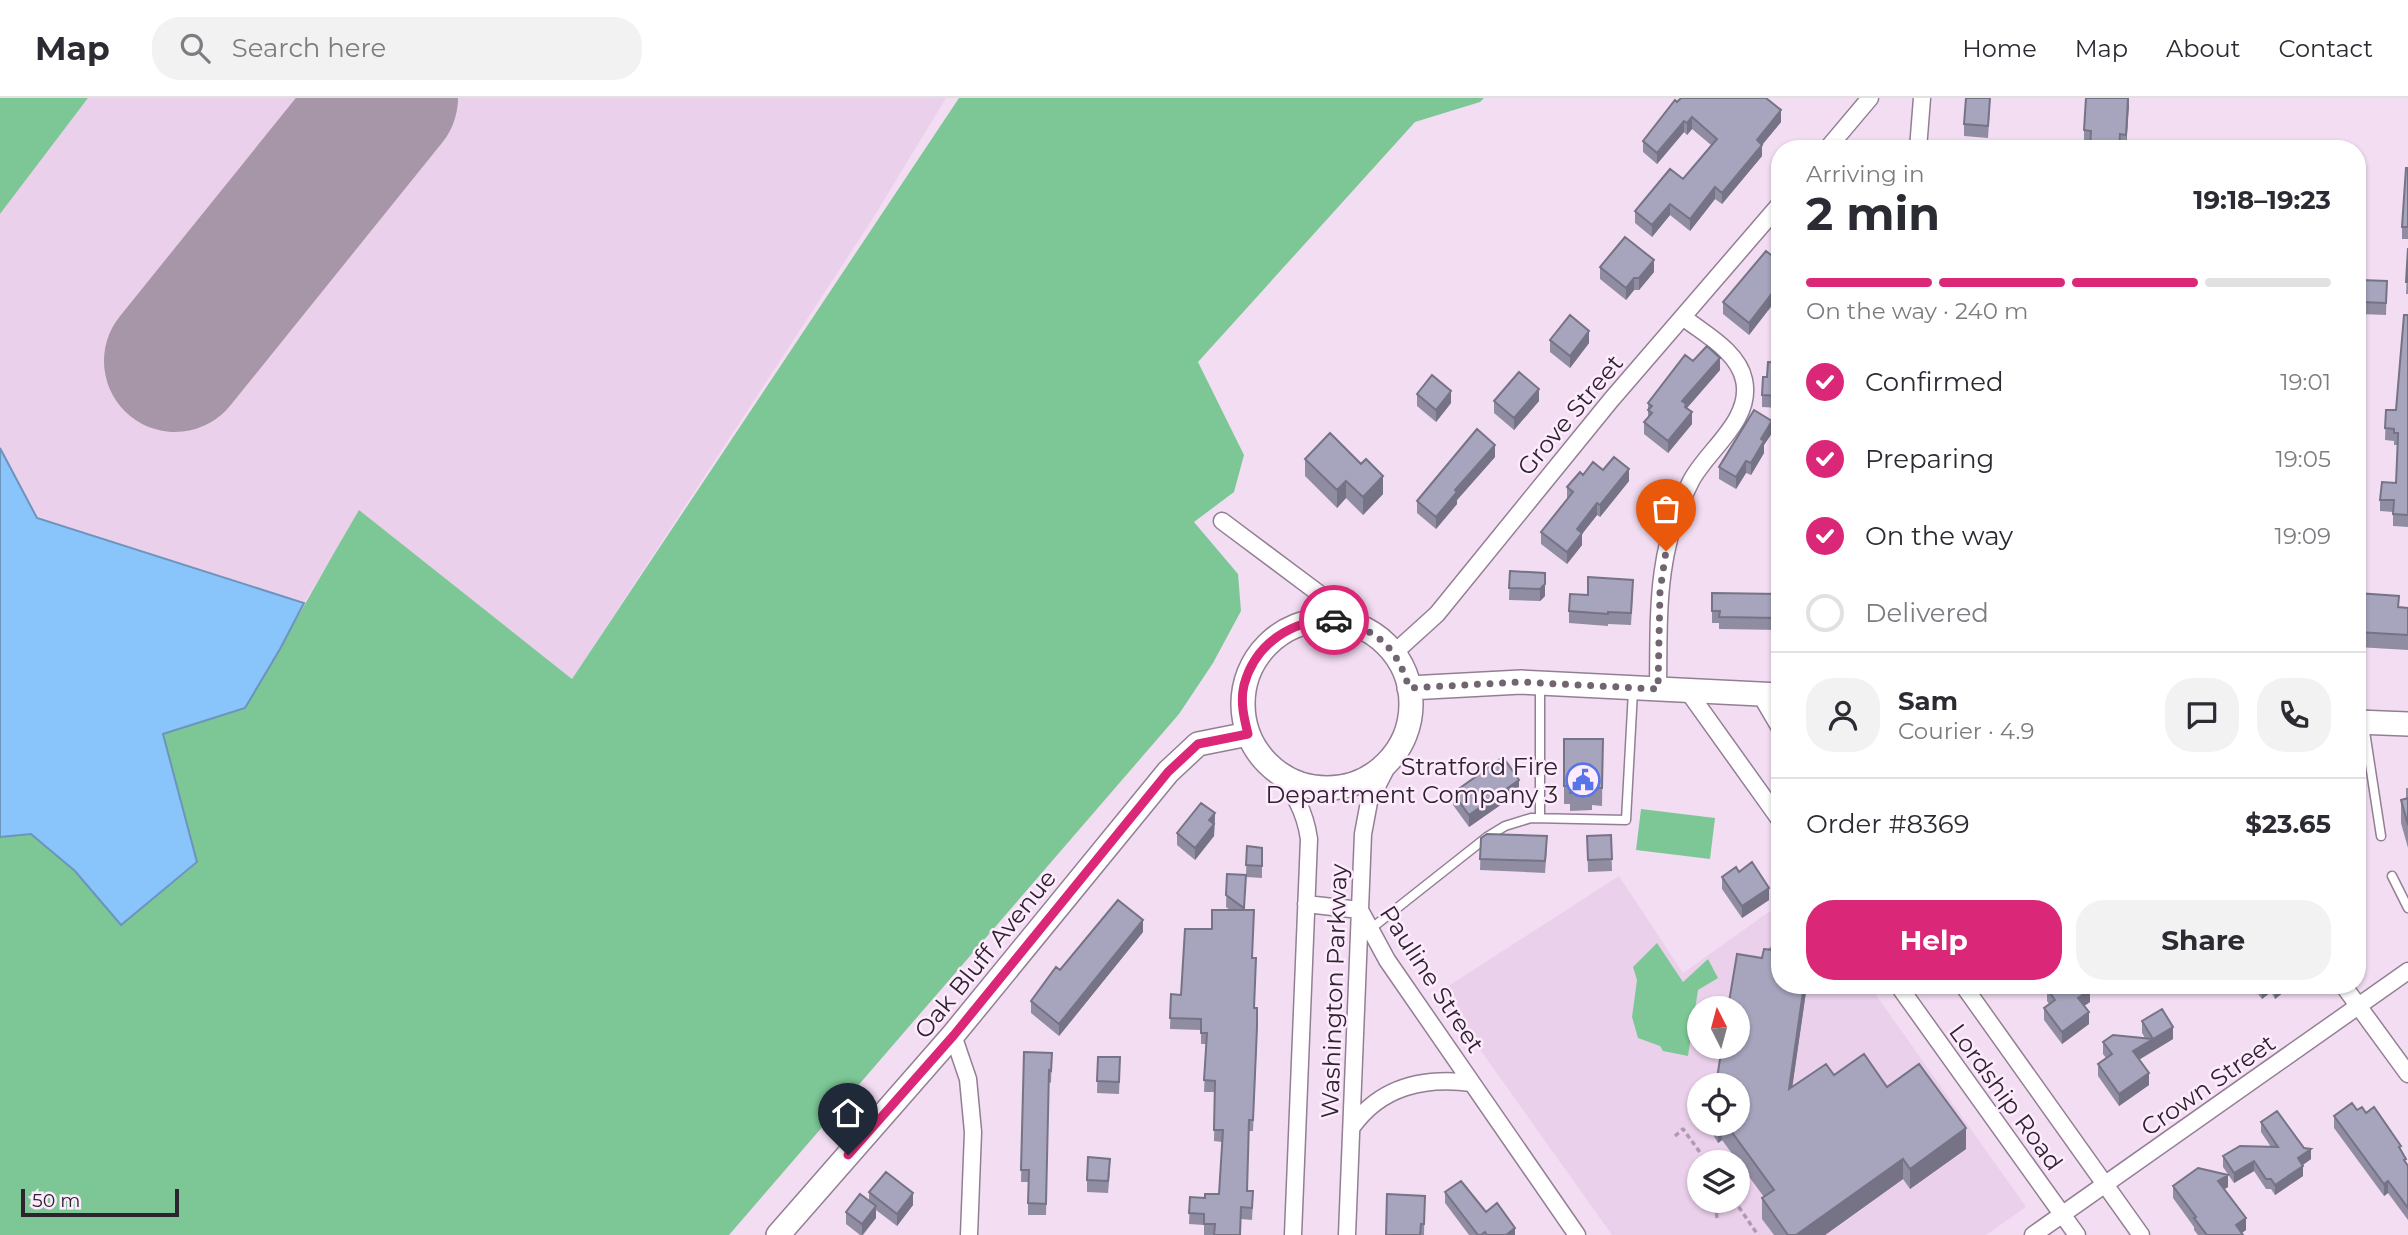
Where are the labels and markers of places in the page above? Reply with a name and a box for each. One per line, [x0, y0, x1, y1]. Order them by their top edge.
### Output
pin [1636, 479, 1696, 551]
place label: Stratford Fire Department Company 3 [1265, 752, 1558, 809]
public building icon: Stratford Fire Department Company 3 [1564, 761, 1602, 799]
pin [818, 1083, 878, 1155]

